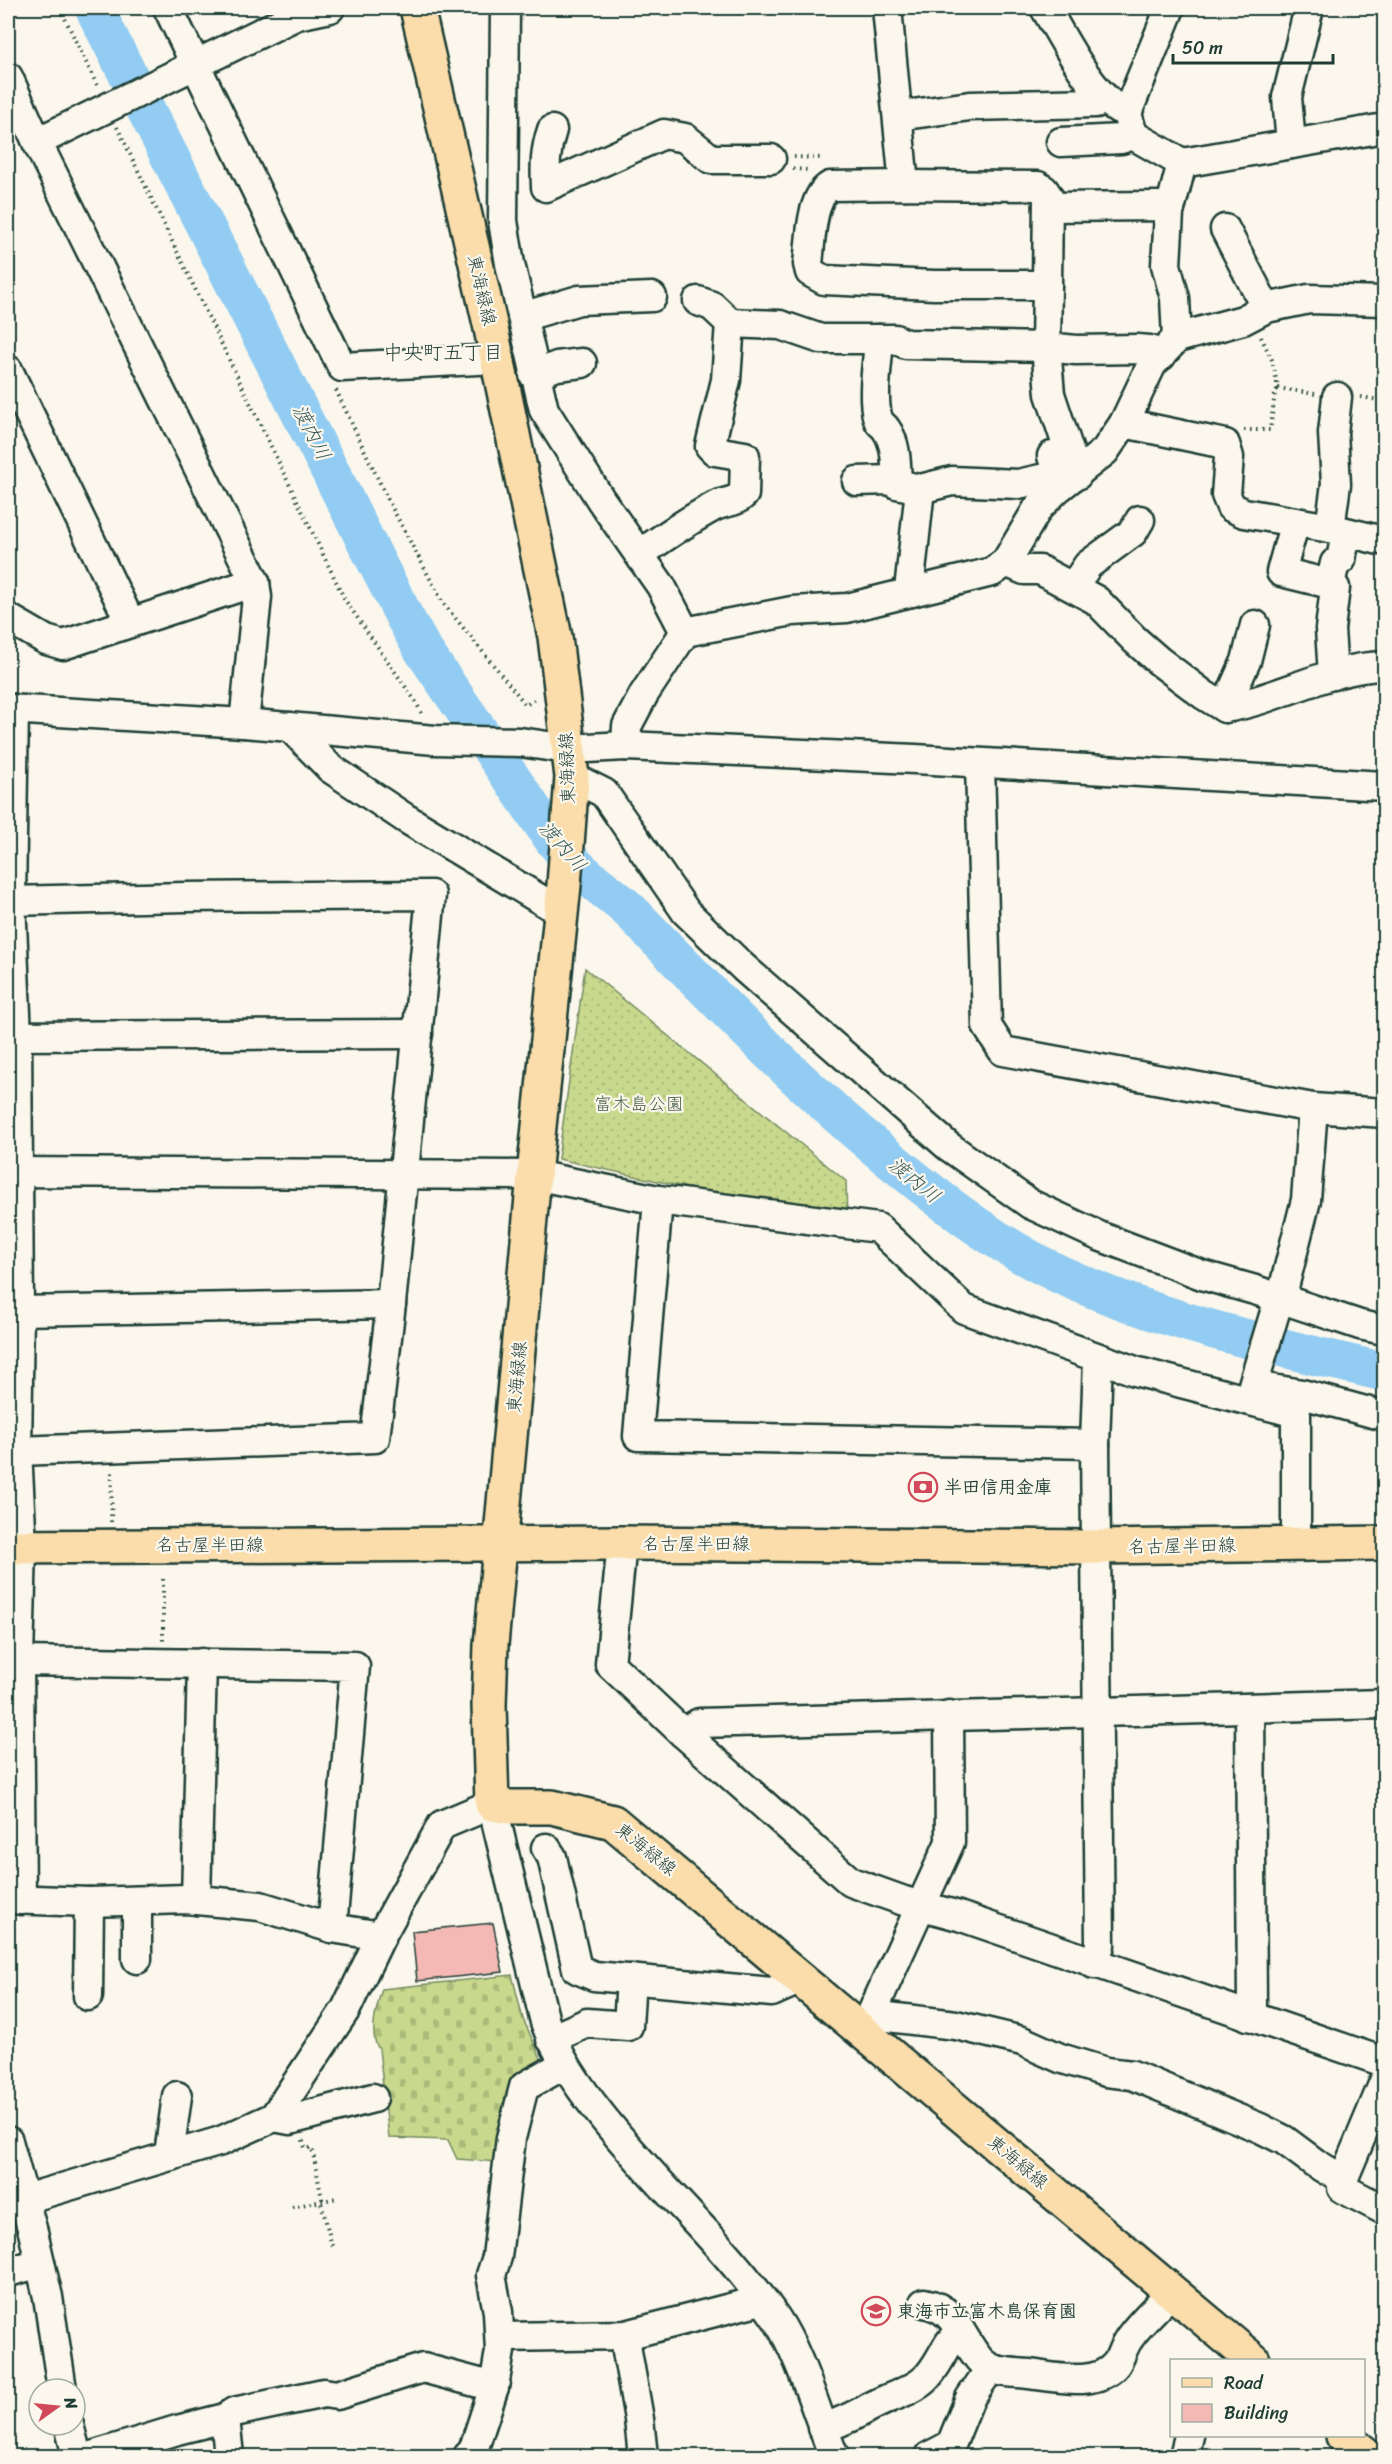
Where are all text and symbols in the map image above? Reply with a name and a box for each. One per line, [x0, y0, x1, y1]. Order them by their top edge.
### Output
scale bar [1173, 27, 1334, 65]
text: 50 m [1182, 32, 1223, 64]
street label: 東海緑線 [458, 251, 506, 329]
district label: 中央町五丁目 [383, 335, 503, 370]
water label: 渡内川 [282, 398, 341, 467]
street label: 東海緑線 [550, 731, 584, 805]
water label: 渡内川 [530, 812, 596, 880]
park label: 富木島公園 [594, 1088, 684, 1120]
water label: 渡内川 [880, 1148, 949, 1213]
street label: 東海緑線 [498, 1340, 536, 1414]
bank icon: 半田信用金庫 [907, 1471, 939, 1503]
place label: 半田信用金庫 [944, 1471, 1052, 1503]
street label: 名古屋半田線 [642, 1528, 750, 1560]
street label: 名古屋半田線 [156, 1529, 264, 1561]
street label: 名古屋半田線 [1128, 1529, 1236, 1563]
street label: 東海緑線 [608, 1814, 684, 1884]
street label: 東海緑線 [980, 2127, 1056, 2197]
school or university icon: 東海市立富木島保育園 [860, 2295, 892, 2327]
place label: 東海市立富木島保育園 [897, 2295, 1077, 2327]
legend [1170, 2359, 1365, 2437]
text: Road [1224, 2367, 1264, 2399]
north arrow [27, 2377, 87, 2437]
text: N [55, 2393, 87, 2413]
text: Building [1224, 2397, 1288, 2429]

